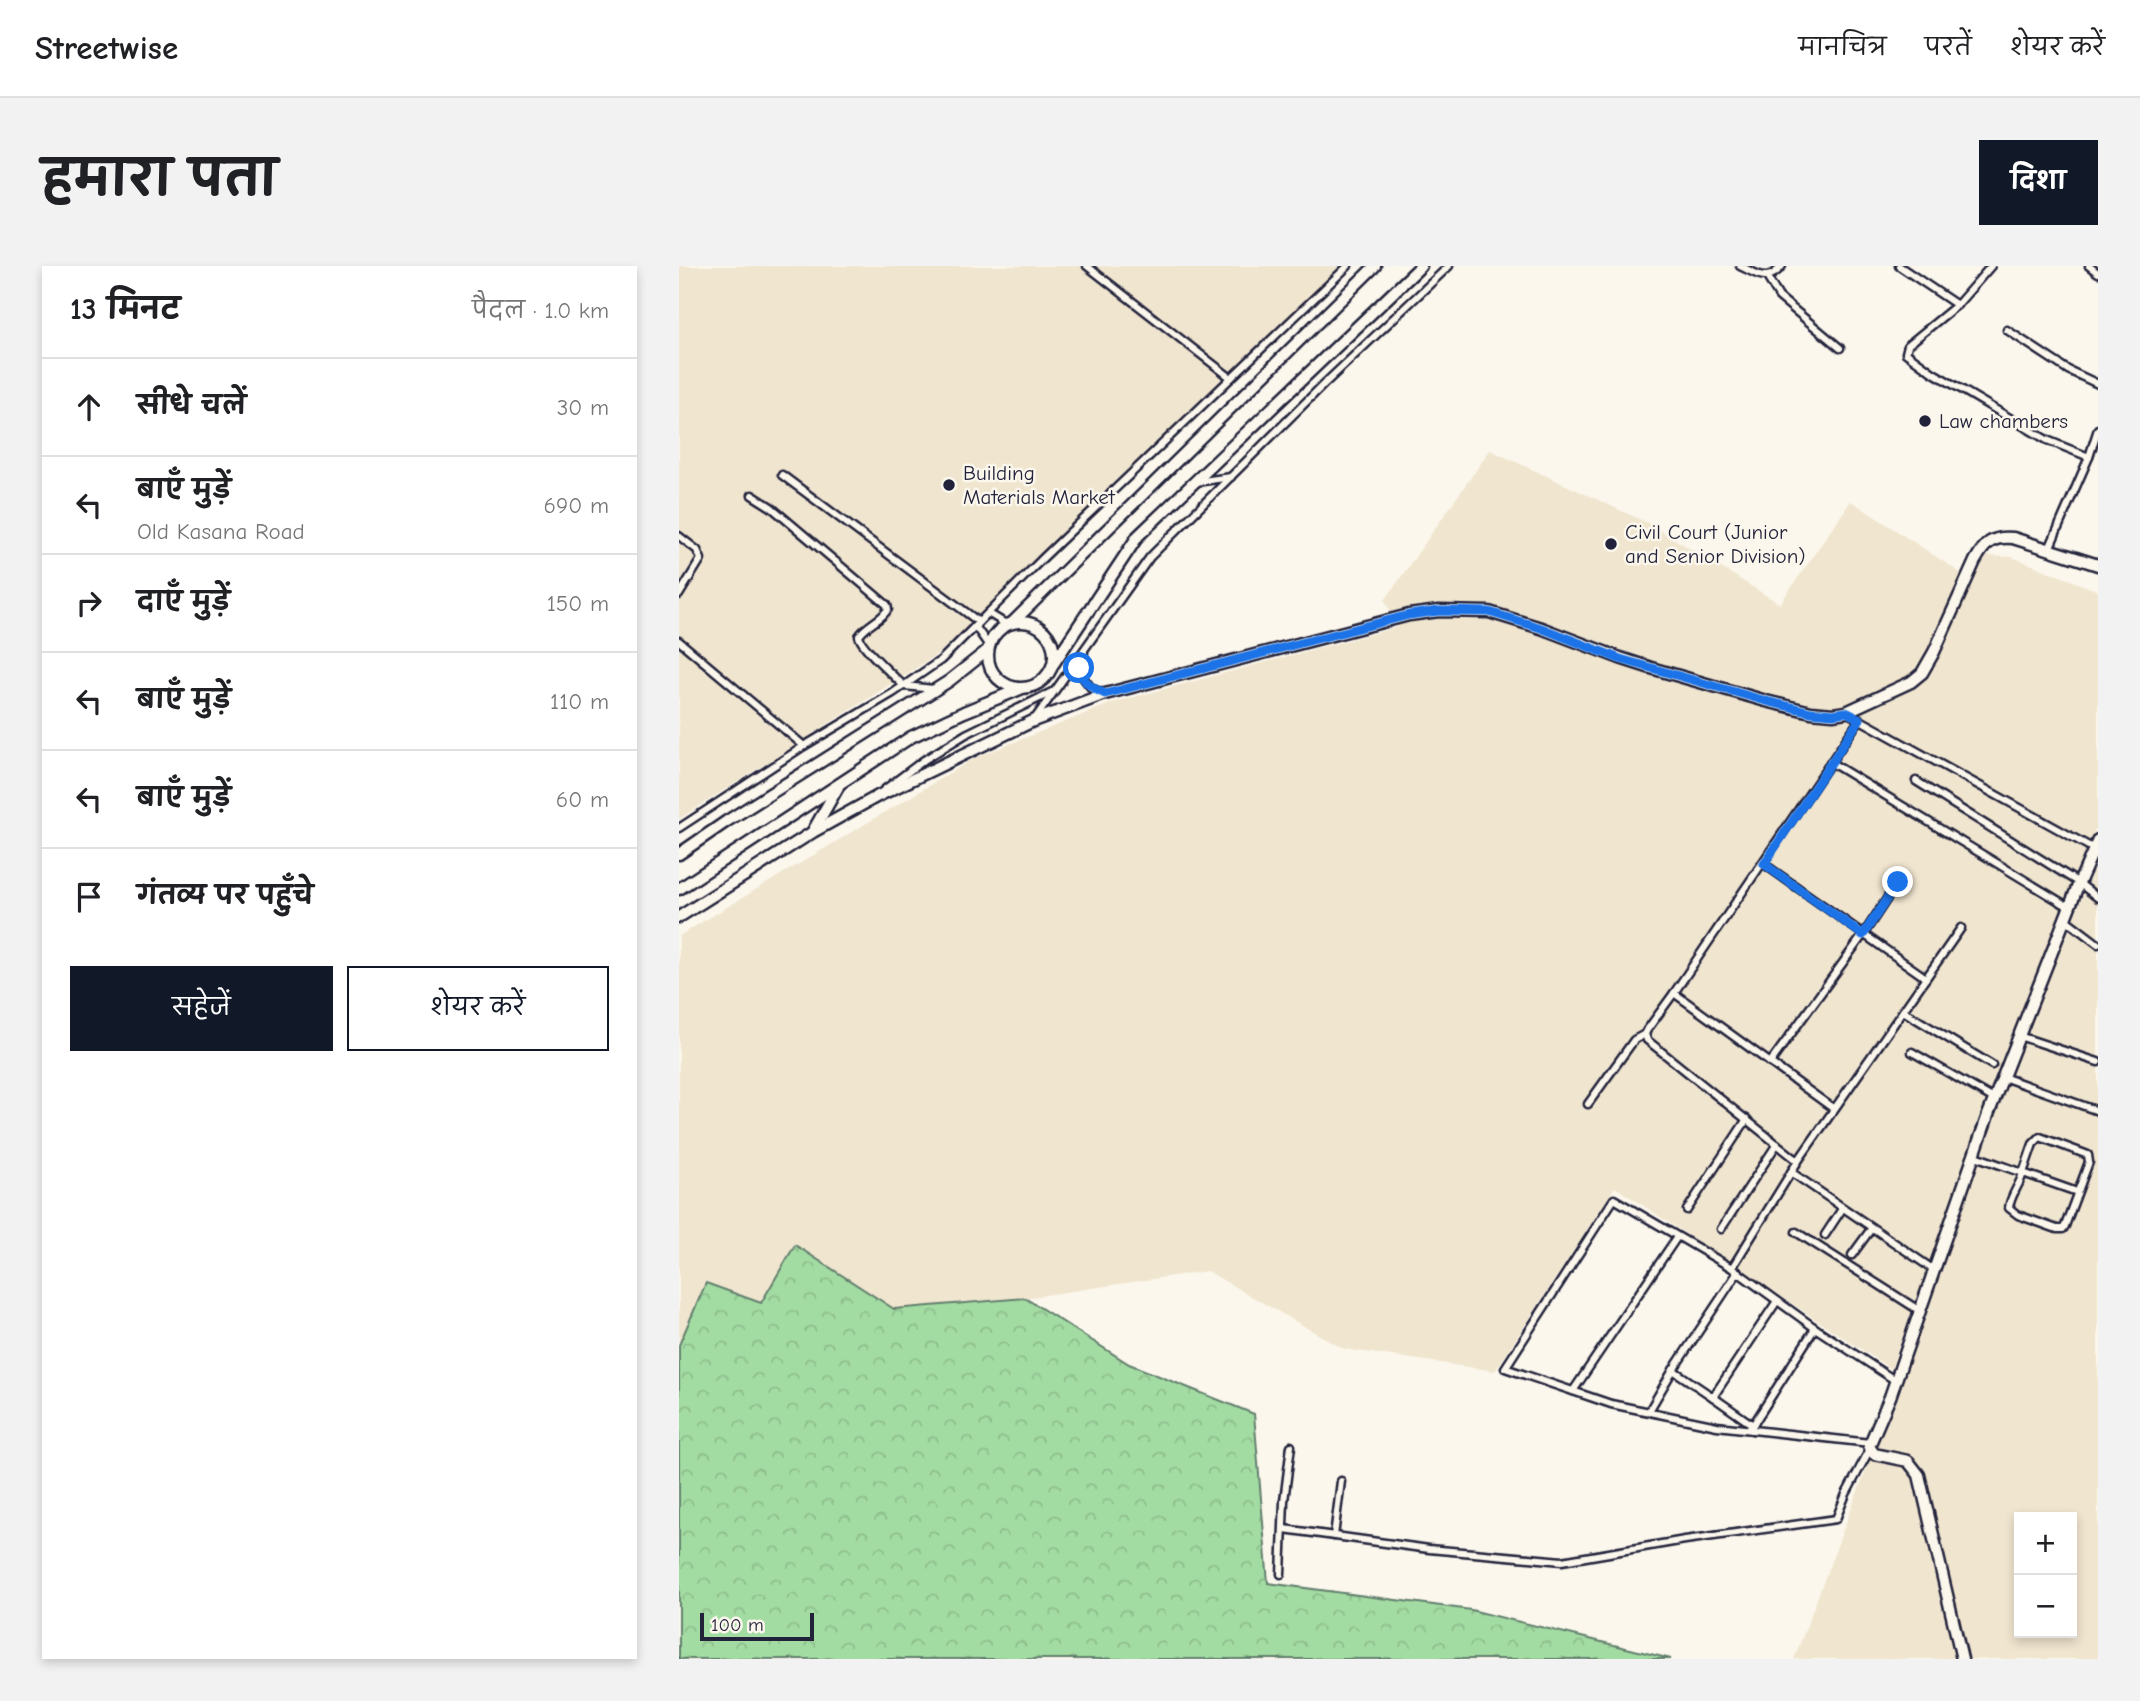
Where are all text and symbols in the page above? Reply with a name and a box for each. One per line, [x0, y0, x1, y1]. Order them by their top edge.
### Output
text: Streetwise [35, 29, 178, 67]
text: मानचित्र [1799, 33, 1887, 61]
text: परतें [1925, 33, 1972, 61]
text: शेयर करें [2010, 33, 2105, 61]
button: दिशा [1979, 140, 2098, 225]
text: हमारा पता [42, 151, 277, 207]
text: 13 मिनट [70, 292, 180, 327]
text: पैदल · 1.0 km [472, 297, 609, 324]
icon: ahead [70, 388, 108, 426]
text: सीधे चलें [137, 391, 246, 421]
text: 30 m [557, 394, 609, 421]
place label: Law chambers [1939, 409, 2068, 433]
marker: Law chambers [1917, 413, 1933, 429]
place label: Building Materials Market [963, 461, 1116, 509]
text: बाएँ मुड़ें [137, 475, 231, 505]
marker: Building Materials Market [941, 477, 957, 493]
icon: left [70, 486, 108, 524]
text: 690 m [544, 492, 609, 519]
text: Old Kasana Road [137, 518, 305, 545]
place label: Civil Court (Junior and Senior Division) [1625, 520, 1806, 568]
marker: Civil Court (Junior and Senior Division) [1603, 536, 1619, 552]
icon: right [70, 584, 108, 622]
text: दाएँ मुड़ें [137, 587, 230, 617]
text: 150 m [547, 590, 609, 617]
route start [1063, 652, 1094, 683]
icon: left [70, 682, 108, 720]
text: बाएँ मुड़ें [137, 685, 231, 715]
text: 110 m [550, 688, 609, 715]
icon: left [70, 780, 108, 818]
text: बाएँ मुड़ें [137, 783, 231, 813]
text: 60 m [556, 786, 609, 813]
route end [1882, 866, 1913, 897]
icon: arrive [70, 878, 108, 916]
text: गंतव्य पर पहुँचे [137, 881, 314, 911]
button: सहेजें [70, 966, 333, 1051]
button: शेयर करें [347, 966, 609, 1051]
map controls [2014, 1512, 2077, 1638]
button: + [2014, 1512, 2077, 1575]
button: − [2014, 1575, 2077, 1638]
scale bar [700, 1610, 814, 1642]
text: 100 m [711, 1614, 764, 1636]

